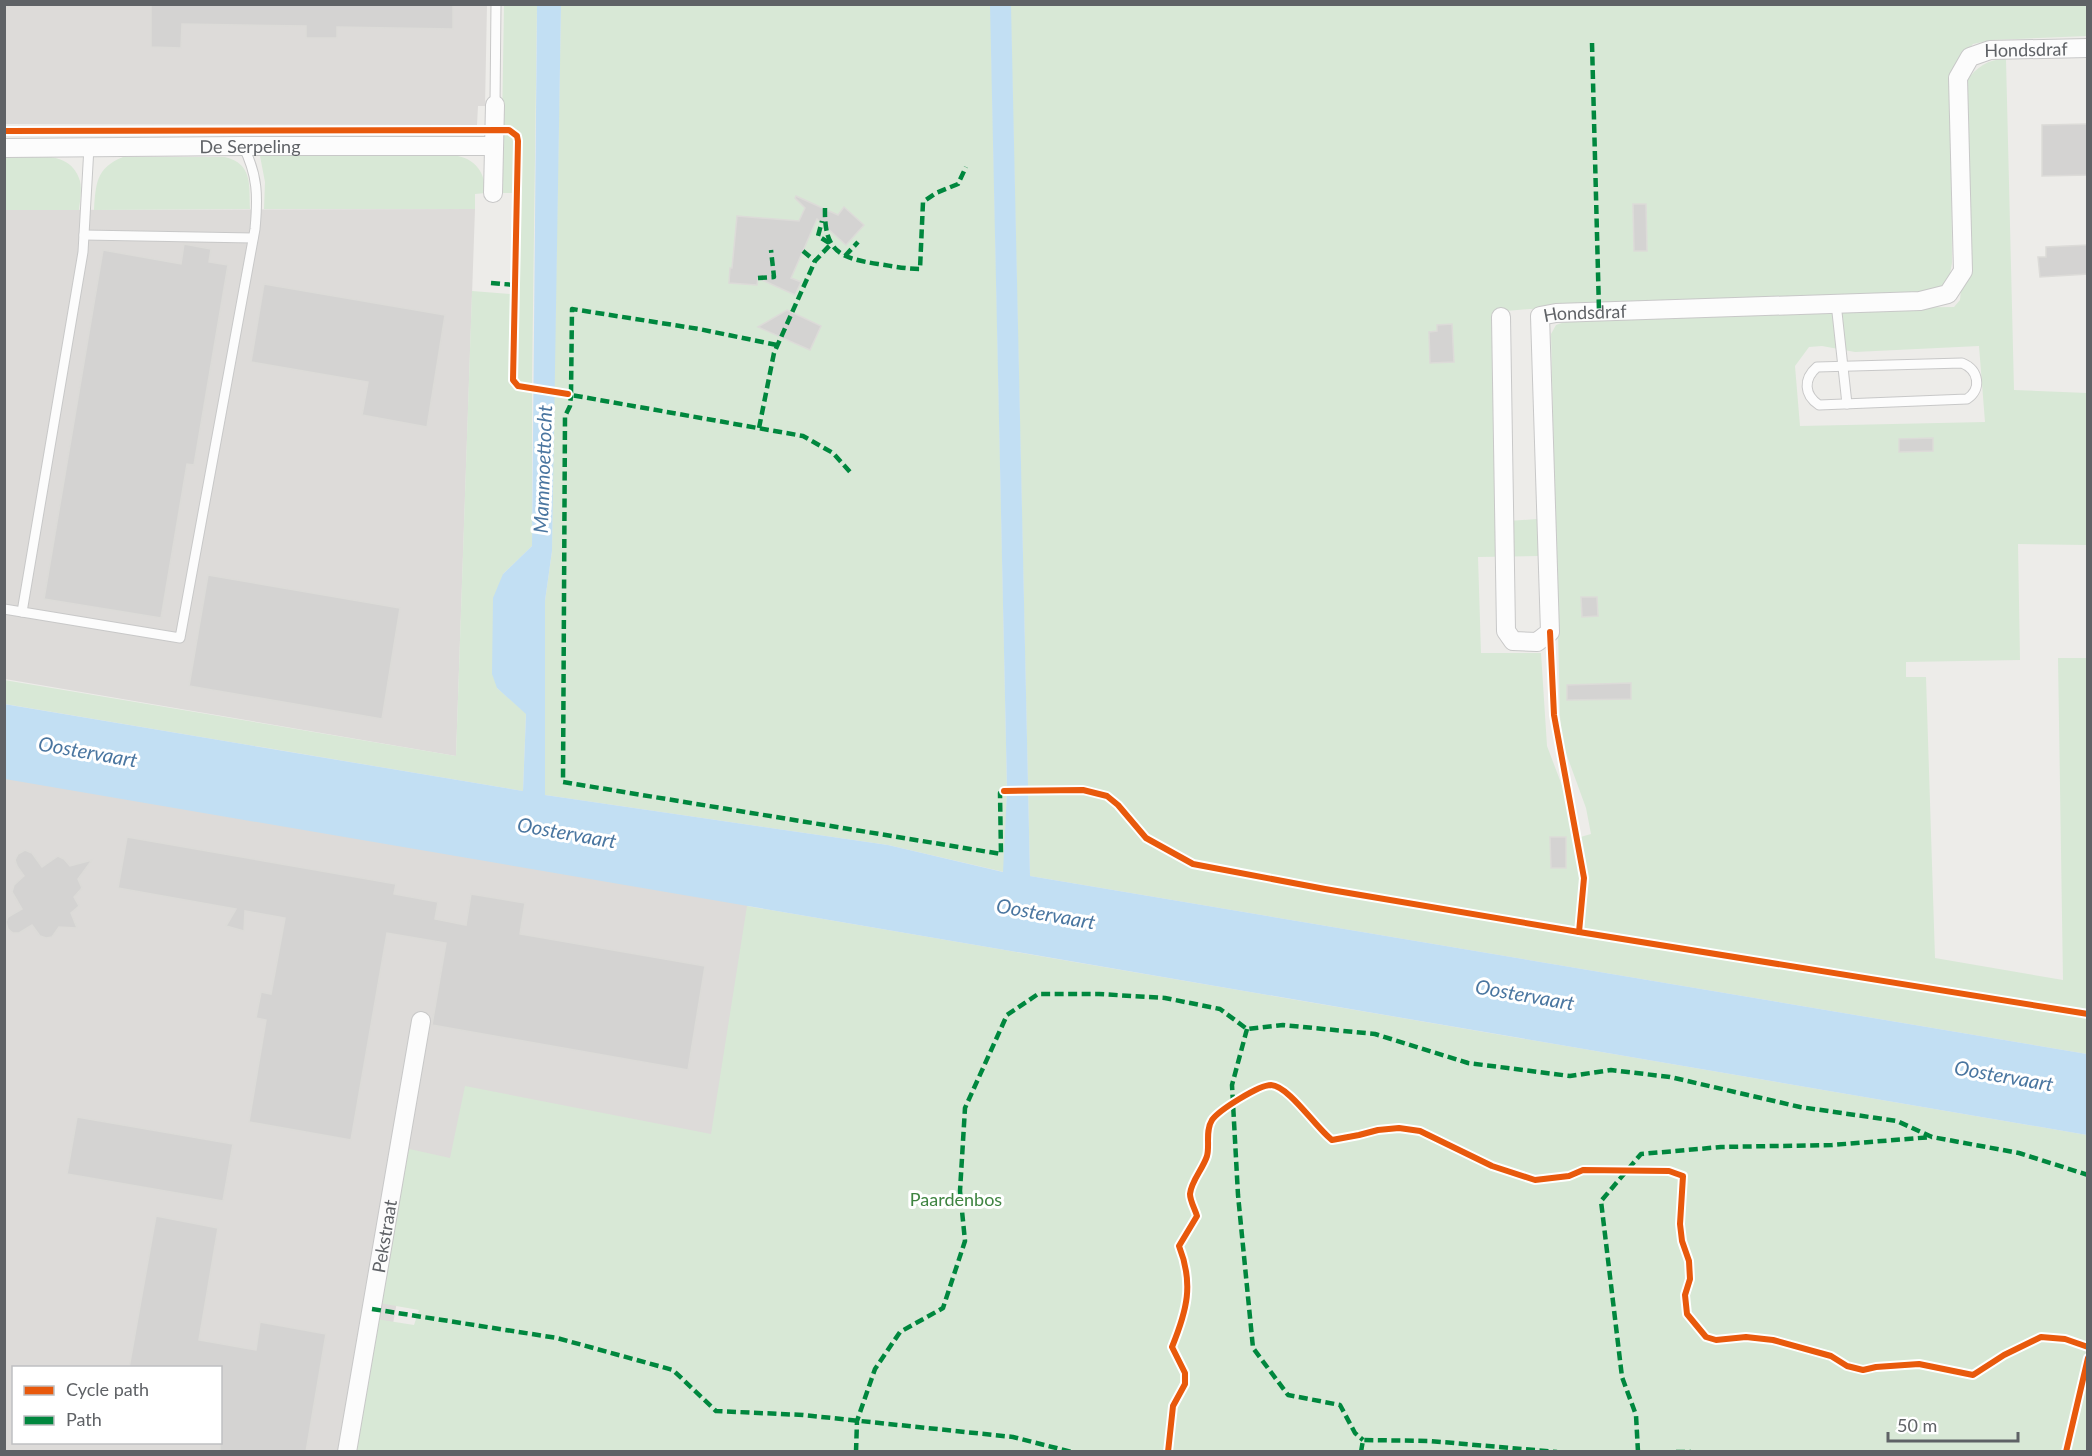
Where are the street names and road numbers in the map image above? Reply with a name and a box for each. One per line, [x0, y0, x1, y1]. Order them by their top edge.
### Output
street label: Hondsdraf [1984, 37, 2068, 61]
street label: De Serpeling [199, 135, 301, 157]
street label: Hondsdraf [1541, 300, 1628, 326]
street label: Pekstraat [367, 1197, 401, 1274]

